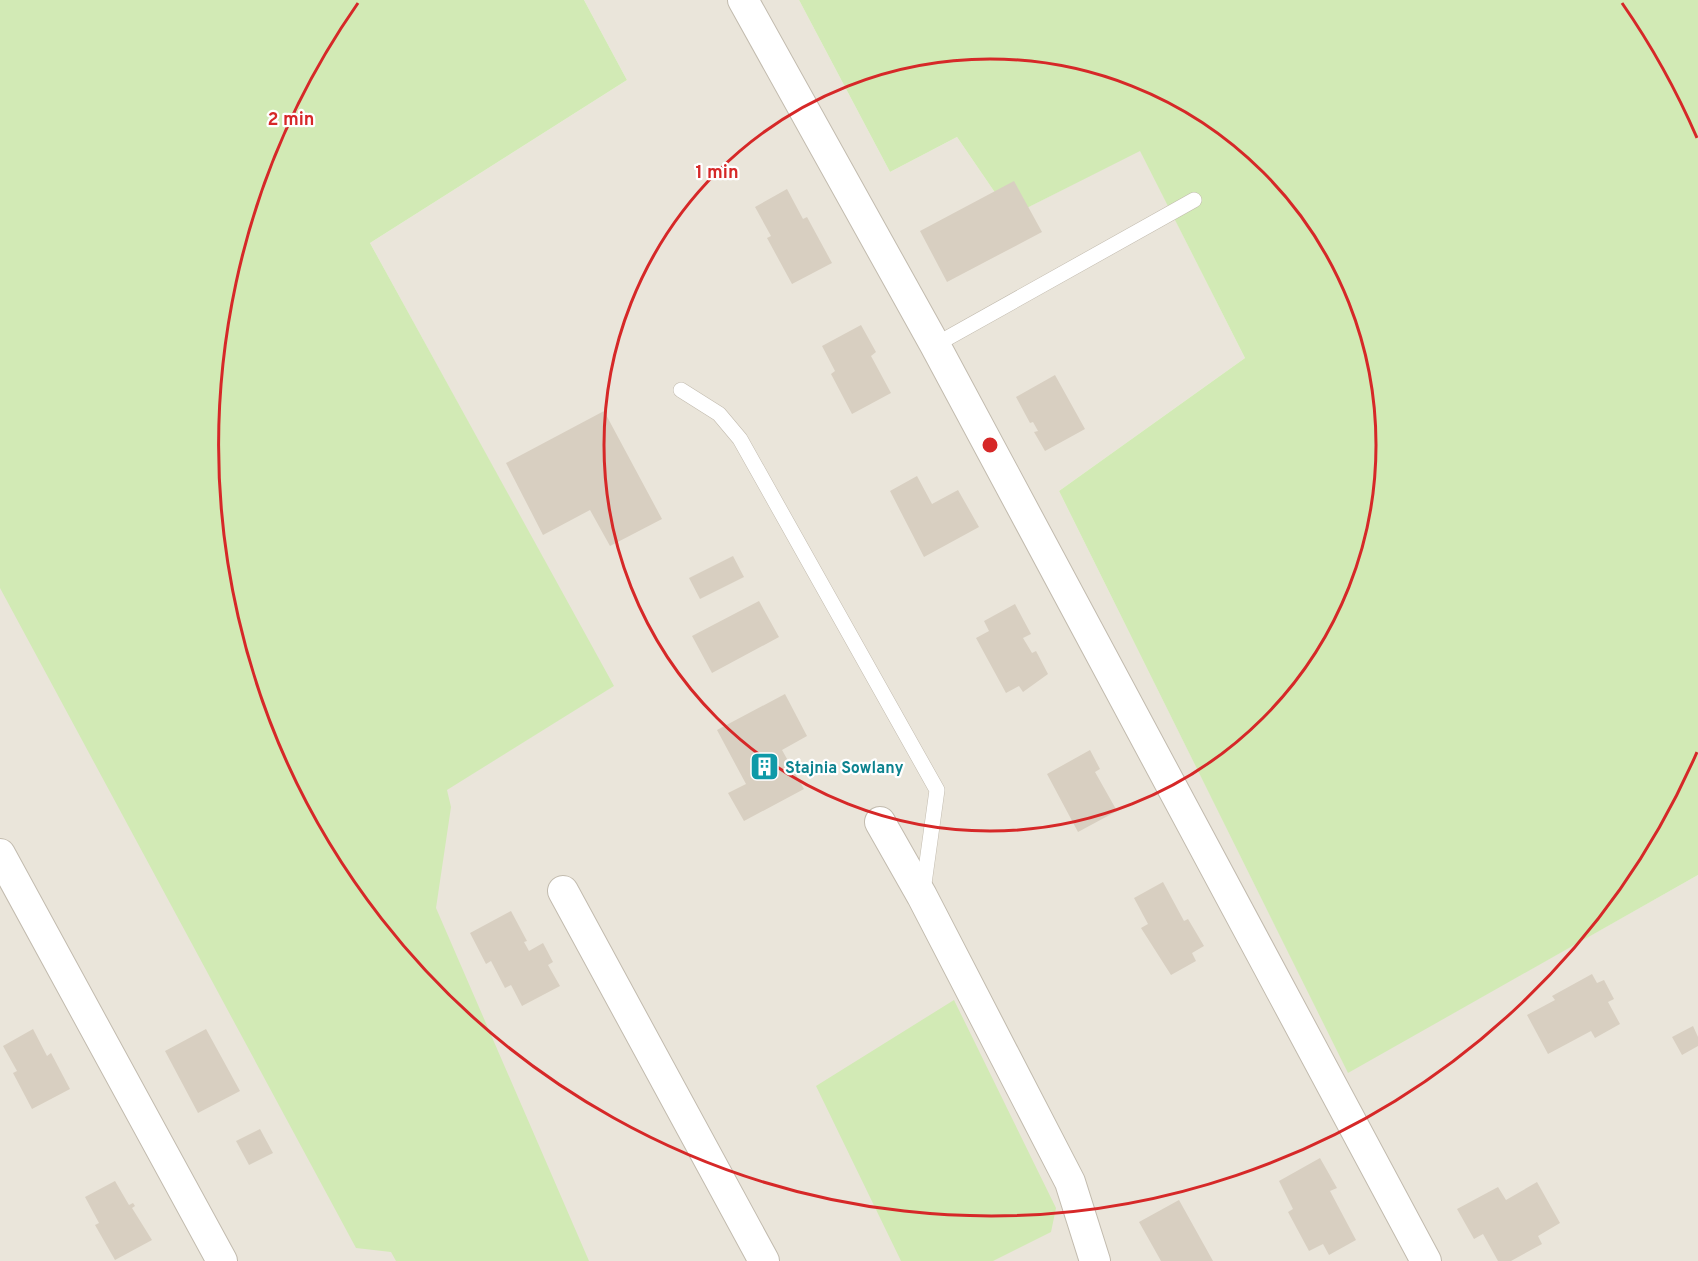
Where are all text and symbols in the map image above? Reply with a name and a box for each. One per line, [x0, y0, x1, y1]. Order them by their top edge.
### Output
text: 2 min [267, 109, 315, 132]
text: 1 min [695, 162, 739, 185]
centre of rings [980, 435, 1000, 455]
building icon: Stajnia Sowlany [748, 751, 780, 783]
place label: Stajnia Sowlany [785, 759, 904, 779]

